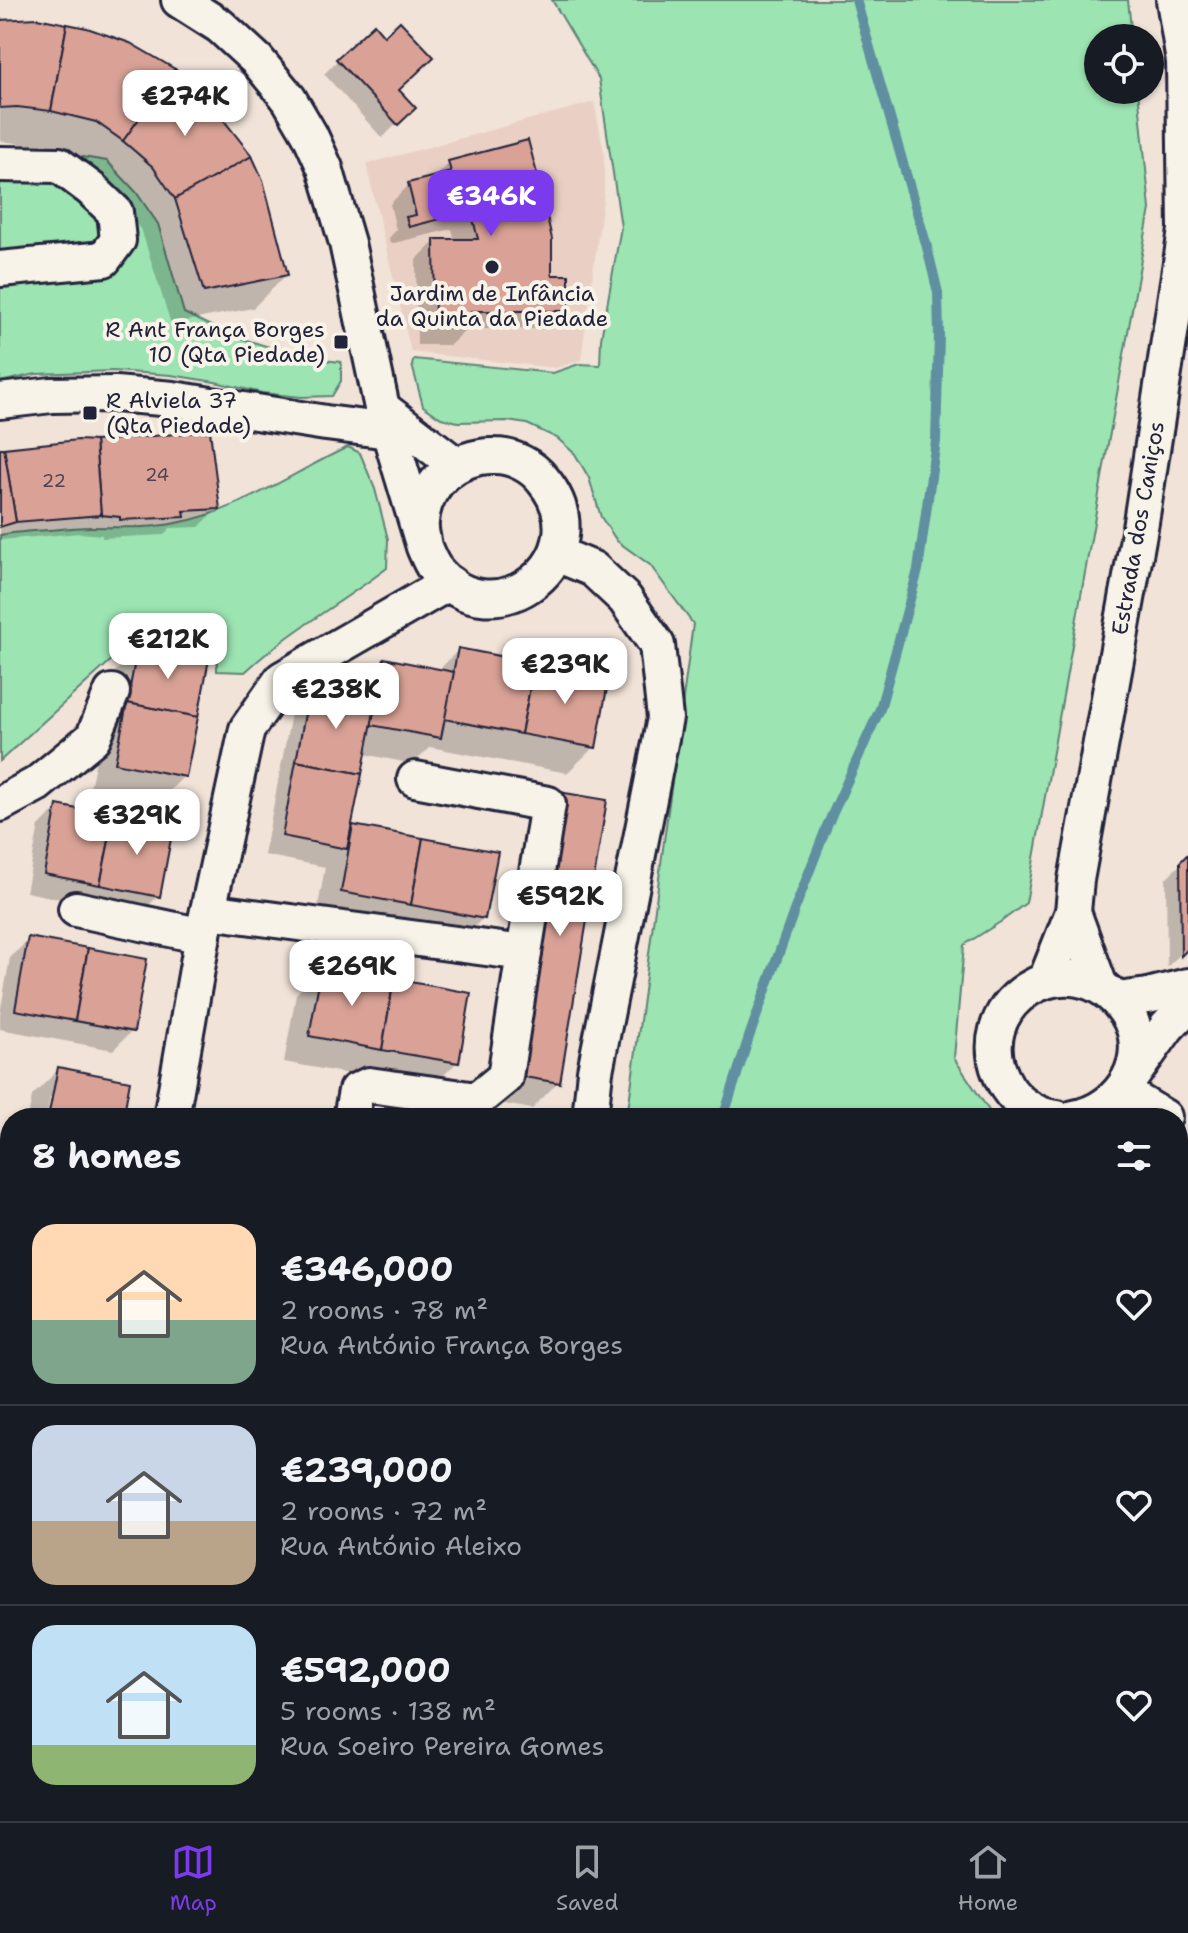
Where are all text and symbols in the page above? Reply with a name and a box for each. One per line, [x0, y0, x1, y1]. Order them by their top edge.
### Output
map controls [1084, 24, 1164, 104]
button: locate [1084, 24, 1164, 104]
pin: €274K [129, 70, 241, 138]
text: €274K [140, 78, 230, 113]
pin: €346K [435, 170, 547, 238]
text: €346K [446, 178, 536, 213]
marker: Jardim de Infância da Quinta da Piedade [483, 258, 501, 276]
place label: Jardim de Infância da Quinta da Piedade [376, 279, 608, 333]
place label: R Ant França Borges 10 (Qta Piedade) [105, 315, 325, 369]
marker: R Ant França Borges 10 (Qta Piedade) [332, 333, 350, 351]
place label: R Alviela 37 (Qta Piedade) [106, 386, 251, 440]
marker: R Alviela 37 (Qta Piedade) [81, 404, 99, 422]
street label: Estrada dos Caniços [1105, 419, 1171, 637]
house number: 24 [145, 463, 169, 487]
house number: 22 [42, 469, 66, 493]
pin: €212K [112, 613, 224, 681]
text: €212K [127, 621, 209, 656]
pin: €239K [509, 638, 621, 706]
text: €239K [520, 646, 610, 681]
pin: €238K [280, 663, 392, 731]
text: €238K [291, 671, 381, 706]
pin: €329K [81, 789, 193, 857]
text: €329K [93, 797, 181, 832]
pin: €592K [504, 870, 616, 938]
text: €592K [516, 878, 604, 913]
pin: €269K [296, 940, 408, 1008]
text: €269K [307, 948, 397, 983]
text: 8 homes [32, 1133, 181, 1179]
icon: filters [1112, 1134, 1156, 1178]
text: €346,000 [280, 1246, 454, 1292]
icon: home [96, 1256, 192, 1352]
icon: heart [1112, 1282, 1156, 1326]
text: 2 rooms · 78 m² [280, 1292, 488, 1327]
text: Rua António França Borges [280, 1327, 623, 1362]
text: €239,000 [280, 1447, 453, 1493]
icon: home [96, 1457, 192, 1553]
icon: heart [1112, 1483, 1156, 1527]
text: 2 rooms · 72 m² [280, 1493, 487, 1528]
text: Rua António Aleixo [280, 1528, 522, 1563]
text: €592,000 [280, 1647, 451, 1693]
icon: home [96, 1657, 192, 1753]
icon: heart [1112, 1683, 1156, 1727]
text: 5 rooms · 138 m² [280, 1693, 496, 1728]
text: Rua Soeiro Pereira Gomes [280, 1728, 604, 1763]
tab: Map [170, 1840, 217, 1917]
tab: Saved [556, 1840, 619, 1917]
tab: Home [958, 1840, 1018, 1917]

